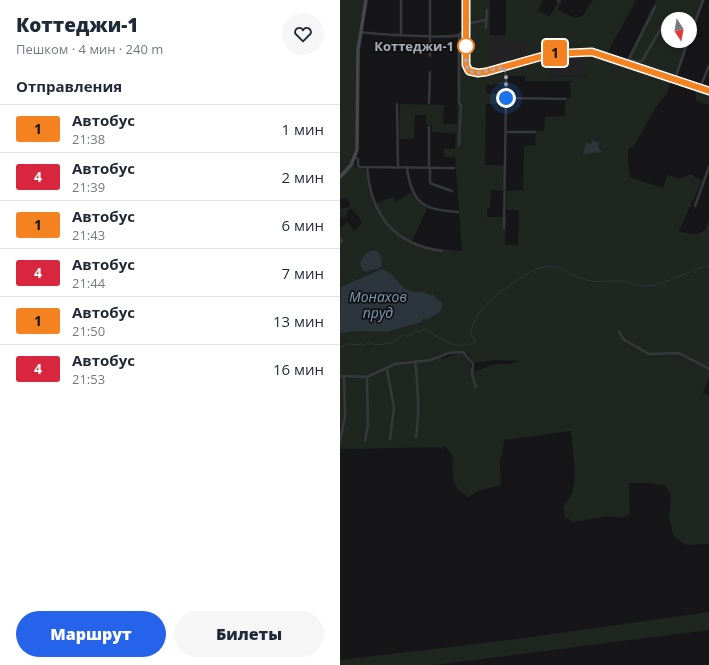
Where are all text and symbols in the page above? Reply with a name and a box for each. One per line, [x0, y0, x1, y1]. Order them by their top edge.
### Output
text: Коттеджи-1 [16, 12, 138, 38]
north arrow [661, 12, 697, 48]
map controls [661, 12, 697, 48]
button: heart [282, 13, 324, 55]
place label: Коттеджи-1 [374, 37, 454, 55]
marker: Коттеджи-1 [457, 37, 475, 55]
text: Пешком · 4 мин · 240 m [16, 40, 163, 58]
line badge: 1 [542, 40, 568, 66]
text: 1 [551, 43, 559, 62]
text: Отправления [16, 76, 122, 96]
your location [496, 88, 516, 108]
text: Автобус [72, 110, 135, 130]
text: 1 [34, 119, 42, 138]
text: 1 мин [281, 119, 324, 139]
text: 21:38 [72, 130, 105, 148]
text: Автобус [72, 158, 135, 178]
text: 4 [34, 167, 42, 186]
text: 2 мин [281, 167, 324, 187]
text: 21:39 [72, 178, 105, 196]
text: Автобус [72, 206, 135, 226]
text: 1 [34, 215, 42, 234]
text: 6 мин [281, 215, 324, 235]
text: 21:43 [72, 226, 105, 244]
text: Автобус [72, 254, 135, 274]
text: 4 [34, 263, 42, 282]
text: 7 мин [281, 263, 324, 283]
text: 21:44 [72, 274, 105, 292]
water label: Монахов пруд [349, 287, 407, 322]
text: Автобус [72, 302, 135, 322]
text: 1 [34, 311, 42, 330]
text: 13 мин [273, 311, 324, 331]
text: 21:50 [72, 322, 105, 340]
text: Автобус [72, 350, 135, 370]
text: 4 [34, 359, 42, 378]
text: 16 мин [273, 359, 324, 379]
text: 21:53 [72, 370, 105, 388]
button: Маршрут [16, 611, 166, 657]
button: Билеты [174, 611, 324, 657]

